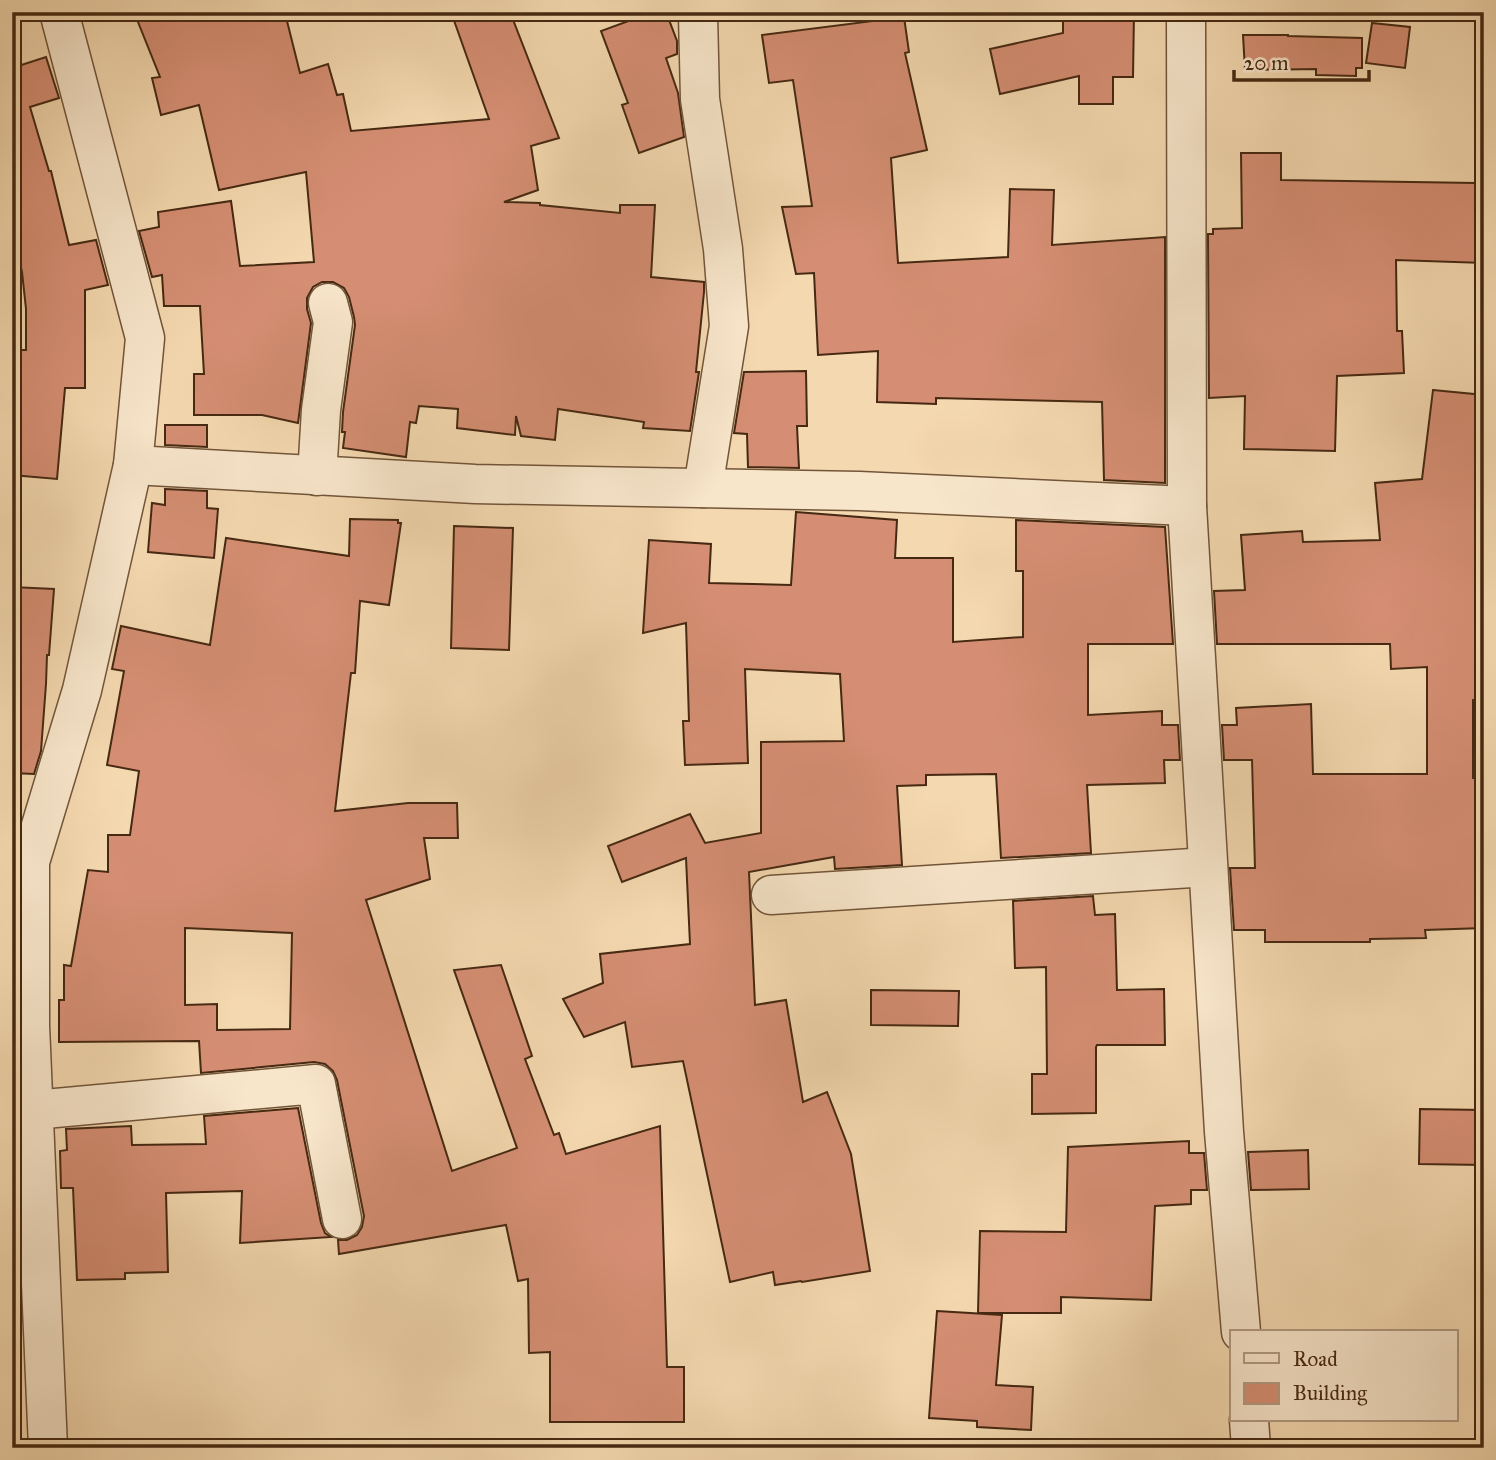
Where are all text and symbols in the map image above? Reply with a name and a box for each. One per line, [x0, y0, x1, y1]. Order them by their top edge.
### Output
scale bar [1234, 38, 1368, 82]
text: 20 m [1244, 50, 1289, 76]
legend [1230, 1330, 1458, 1422]
text: Road [1293, 1346, 1338, 1372]
text: Building [1293, 1380, 1367, 1406]

